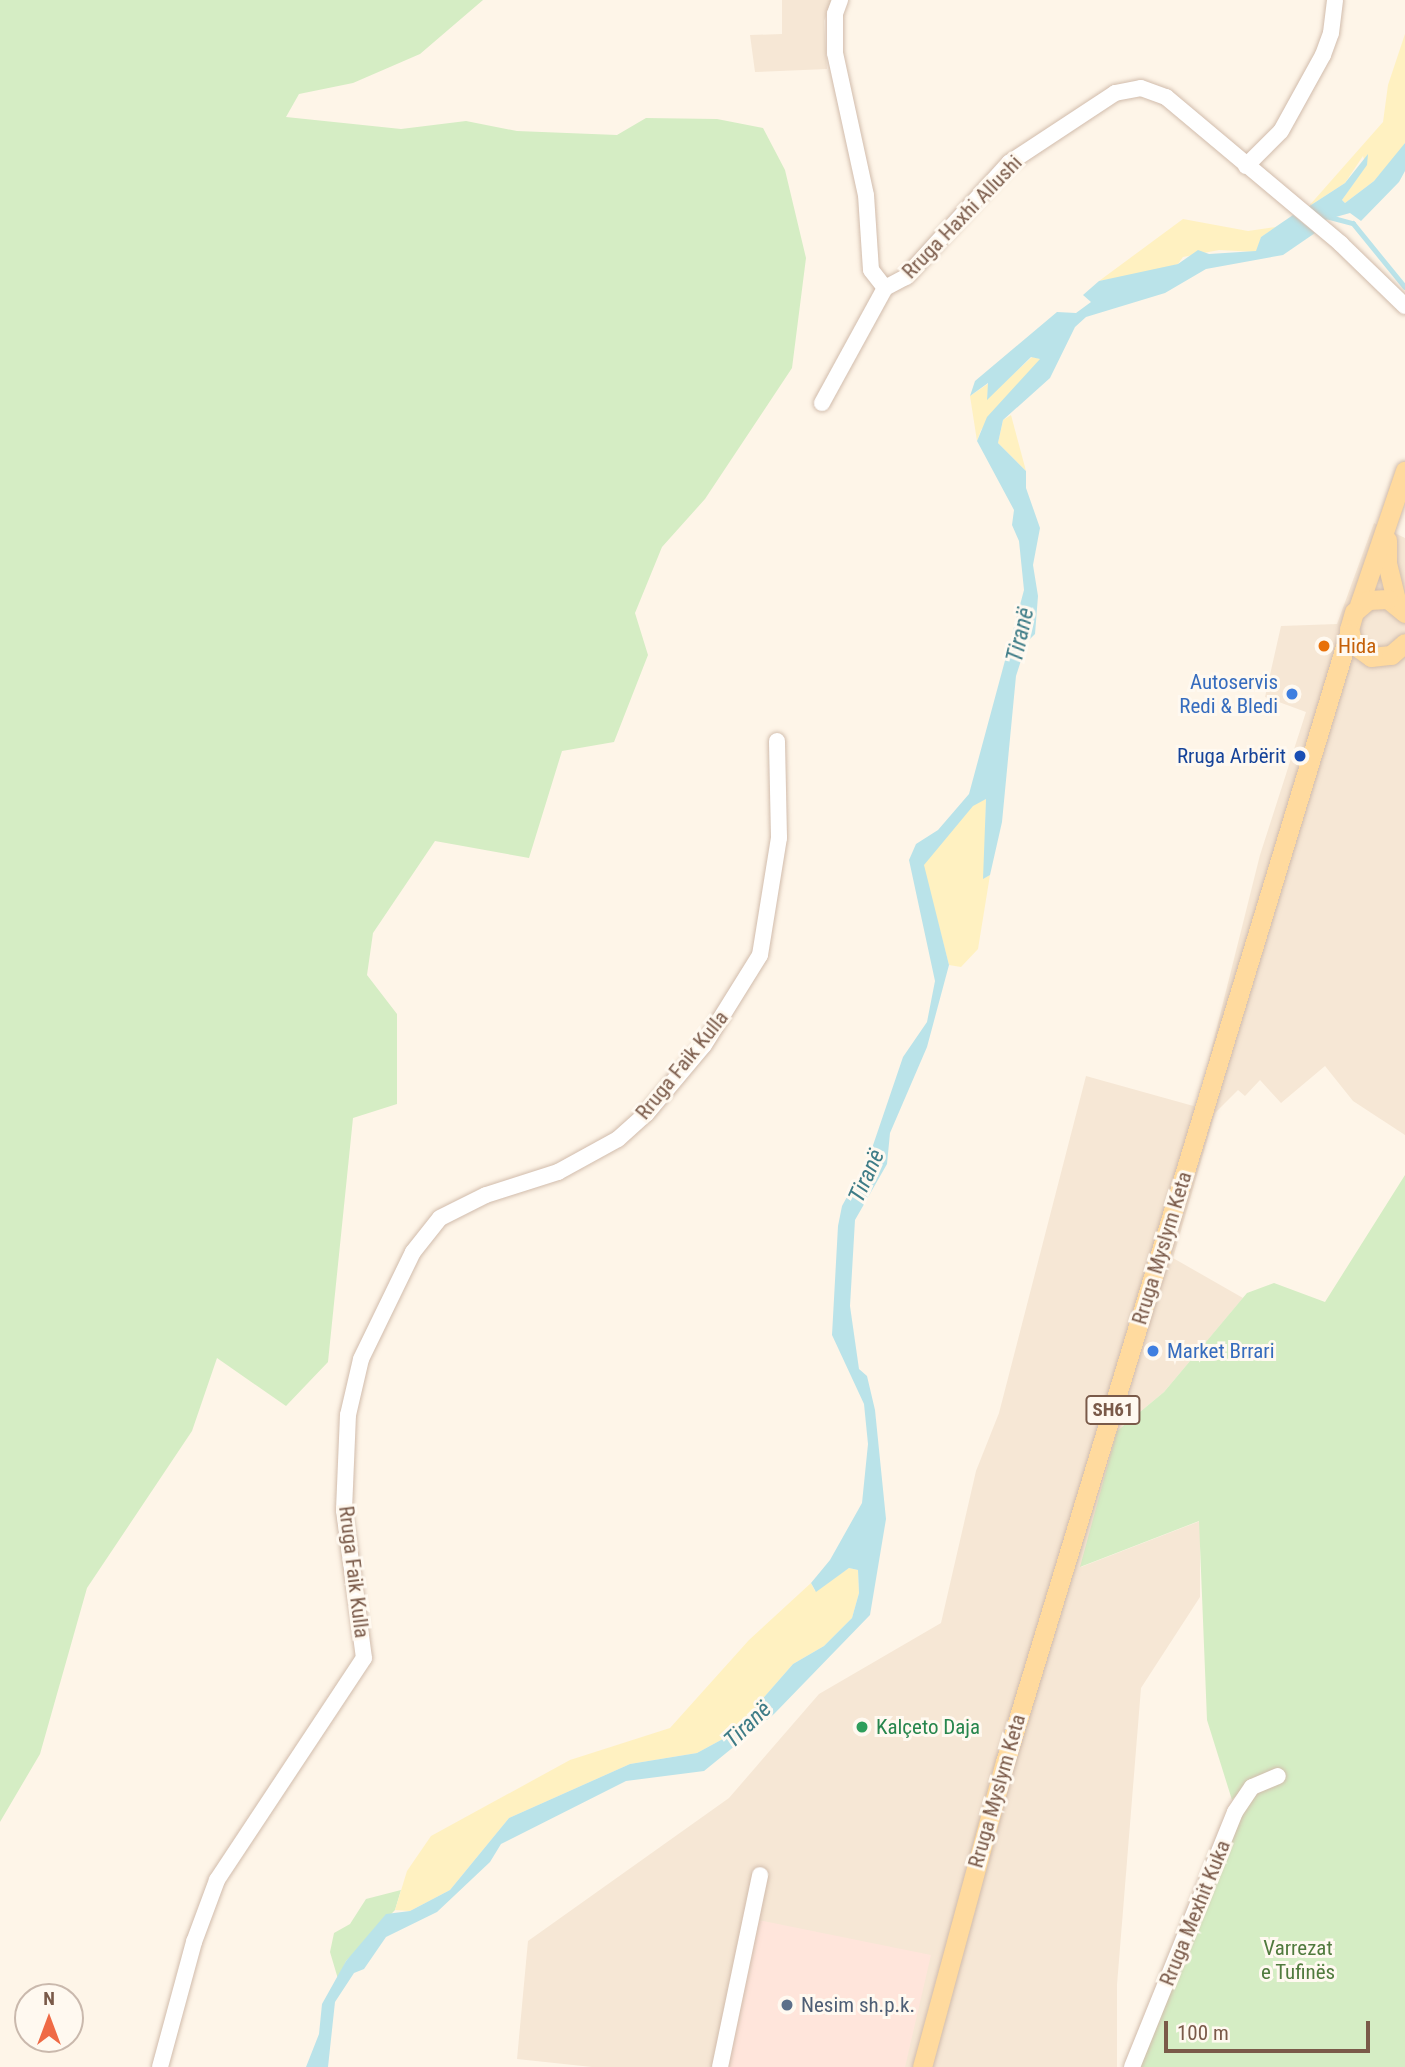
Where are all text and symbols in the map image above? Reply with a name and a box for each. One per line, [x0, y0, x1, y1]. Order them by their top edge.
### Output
street label: Rruga Haxhi Allushi [897, 150, 1027, 284]
water label: Tiranë [1001, 605, 1041, 665]
place label: Hida [1338, 633, 1376, 659]
marker: Hida [1316, 638, 1332, 654]
place label: Autoservis Redi & Bledi [1179, 669, 1278, 719]
marker: Autoservis Redi & Bledi [1284, 686, 1300, 702]
place label: Rruga Arbërit [1177, 743, 1286, 769]
marker: Rruga Arbërit [1292, 748, 1308, 764]
street label: Rruga Faik Kulla [630, 1005, 734, 1125]
water label: Tiranë [843, 1145, 891, 1207]
street label: Rruga Myslym Keta [1127, 1168, 1197, 1328]
place label: Market Brrari [1167, 1338, 1275, 1364]
marker: Market Brrari [1145, 1343, 1161, 1359]
road number: SH61 [1085, 1394, 1141, 1426]
street label: Rruga Faik Kulla [333, 1505, 375, 1639]
water label: Tiranë [719, 1696, 777, 1754]
street label: Rruga Myslym Keta [963, 1711, 1031, 1871]
place label: Kalçeto Daja [876, 1714, 980, 1740]
marker: Kalçeto Daja [854, 1719, 870, 1735]
street label: Rruga Mexhit Kuka [1154, 1837, 1236, 1989]
park label: Varrezat e Tufinës [1261, 1935, 1335, 1985]
north arrow [14, 1983, 84, 2053]
text: N [43, 1987, 55, 2010]
place label: Nesim sh.p.k. [801, 1992, 915, 2018]
marker: Nesim sh.p.k. [779, 1997, 795, 2013]
scale bar [1167, 2008, 1374, 2052]
text: 100 m [1177, 2021, 1229, 2045]

